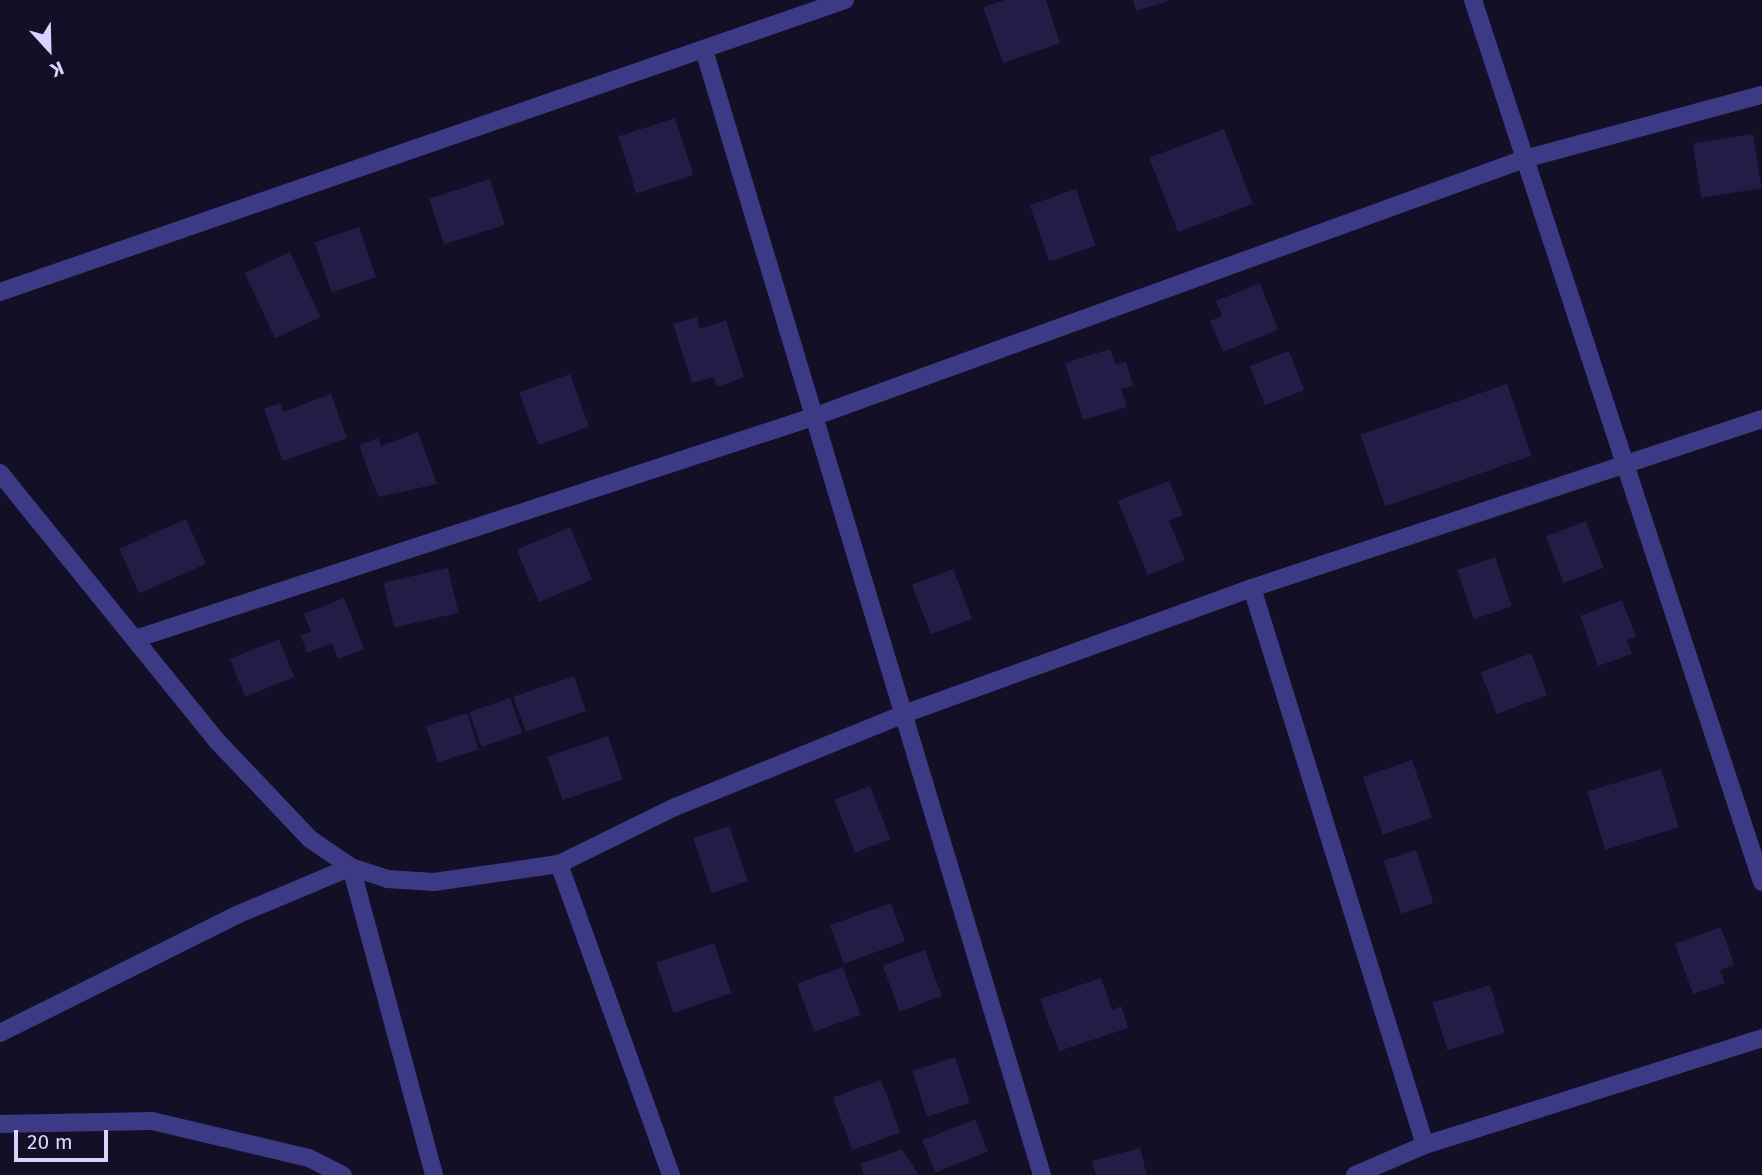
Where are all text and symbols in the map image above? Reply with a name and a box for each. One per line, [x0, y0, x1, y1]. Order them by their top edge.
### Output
north arrow [14, 14, 84, 84]
text: K [47, 56, 67, 82]
scale bar [18, 1116, 112, 1160]
text: 20 m [27, 1129, 73, 1155]

